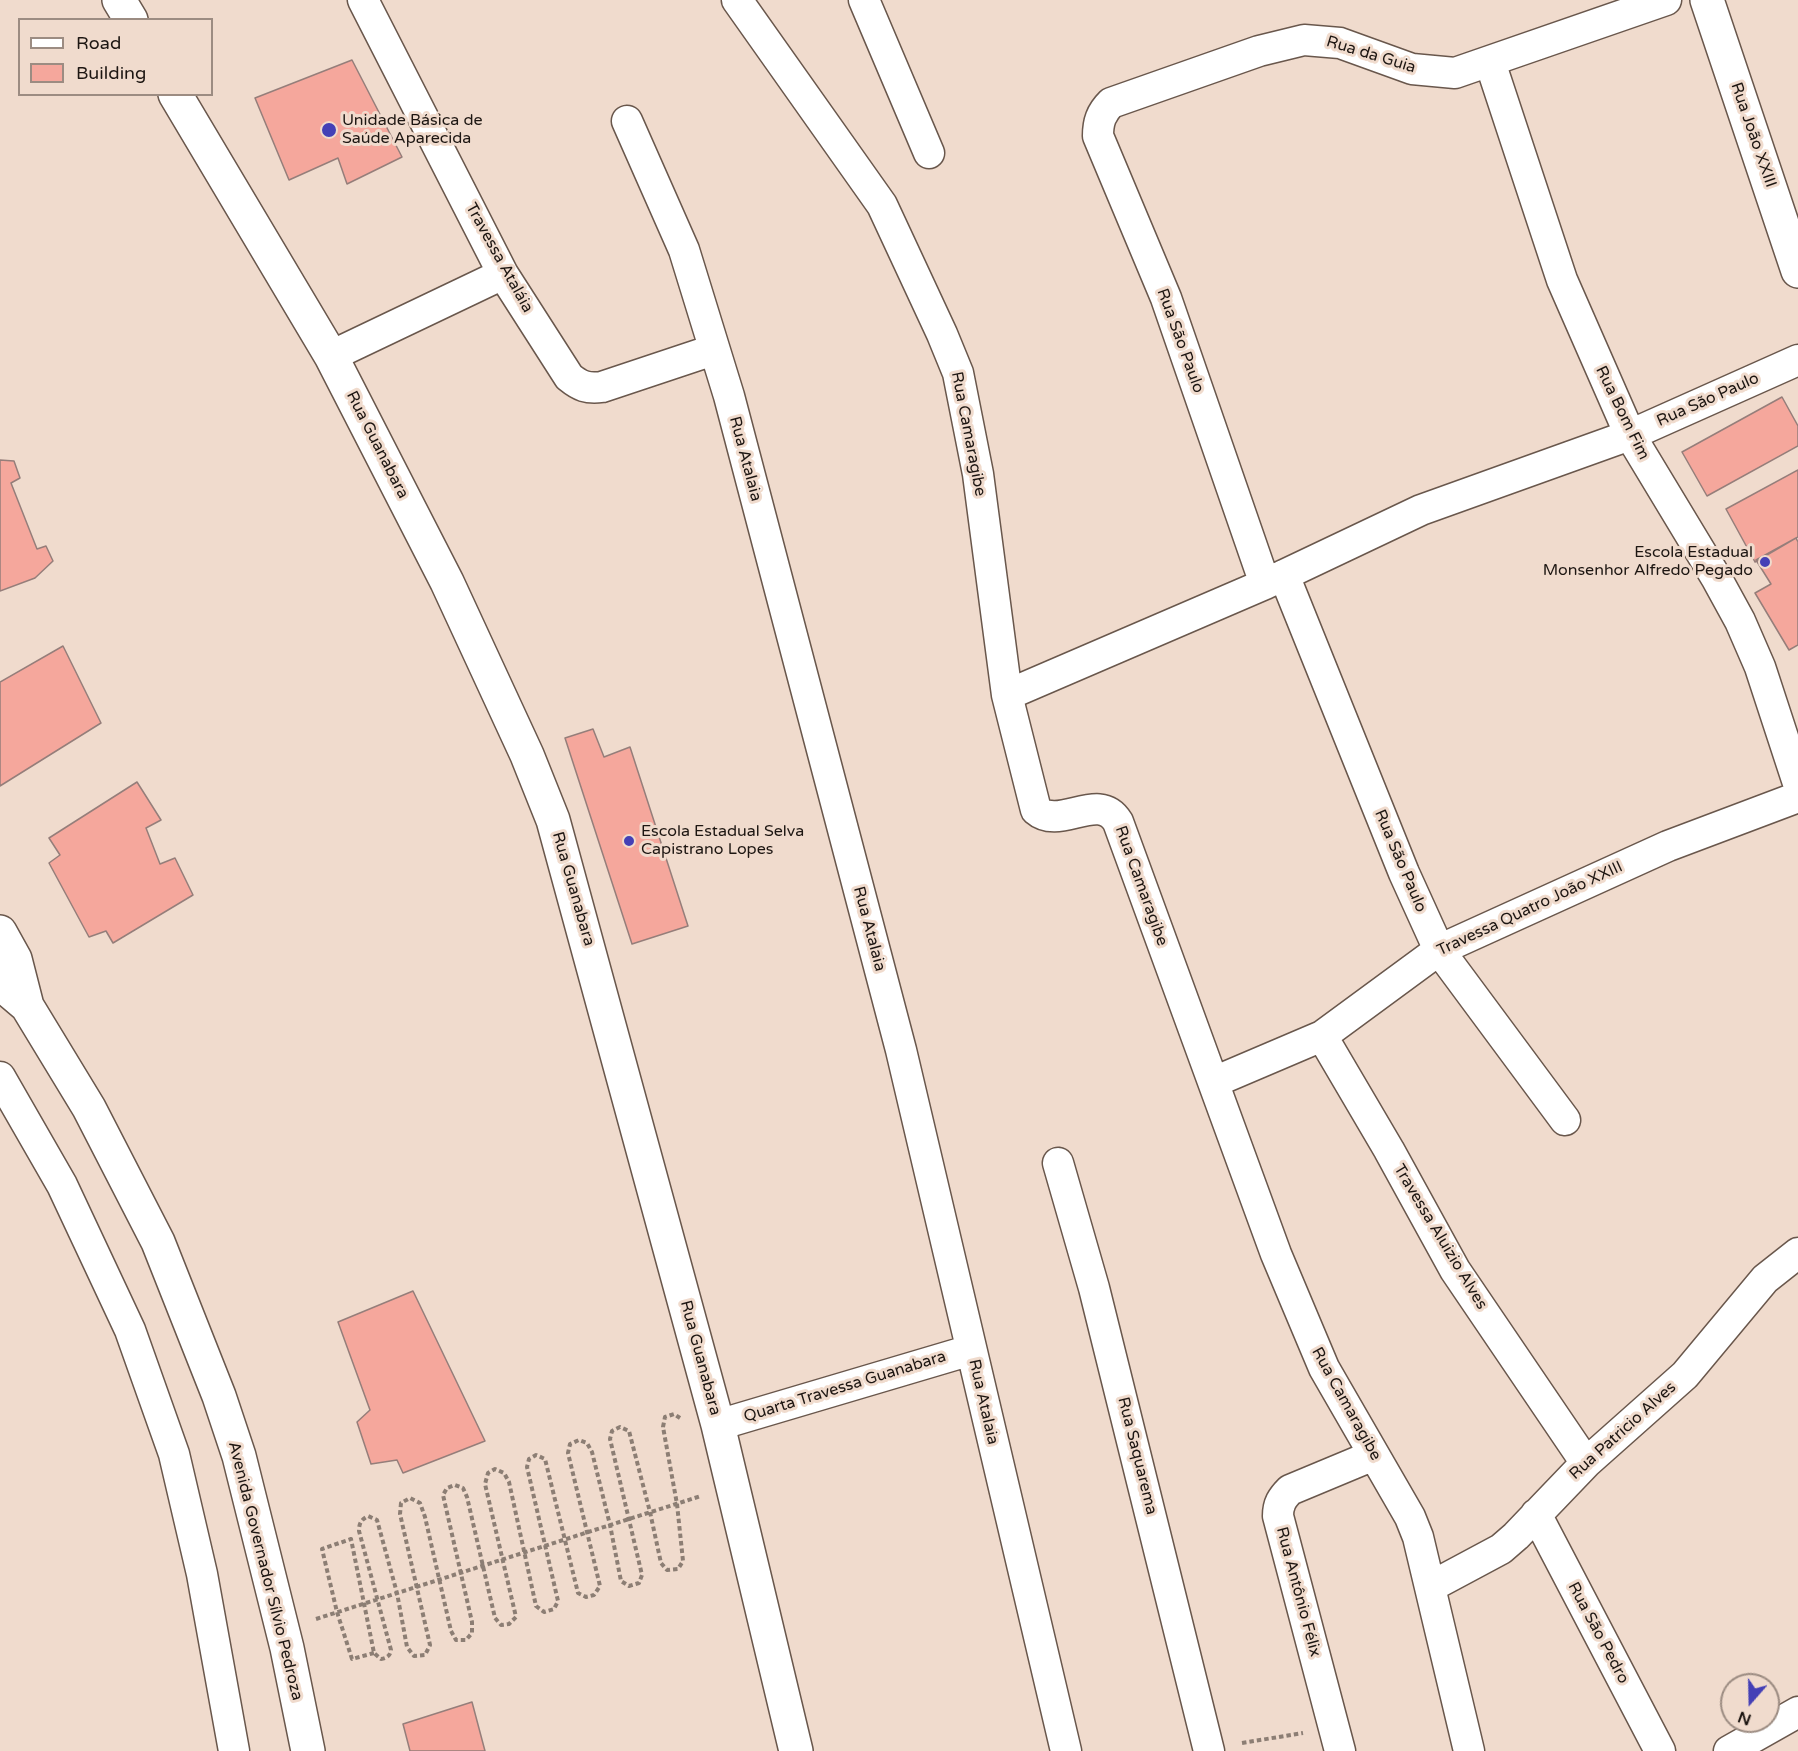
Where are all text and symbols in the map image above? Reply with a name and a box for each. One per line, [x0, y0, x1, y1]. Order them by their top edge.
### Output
legend [18, 18, 213, 96]
text: Road [76, 32, 121, 54]
street label: Rua da Guia [1324, 32, 1418, 78]
text: Building [76, 62, 146, 84]
street label: Rua João XXIII [1726, 80, 1780, 190]
place label: Unidade Básica de Saúde Aparecida [342, 111, 483, 149]
marker: Unidade Básica de Saúde Aparecida [320, 121, 338, 139]
street label: Travessa Ataláia [461, 200, 537, 316]
street label: Rua São Paulo [1152, 286, 1208, 396]
street label: Rua Bom Fim [1591, 363, 1653, 463]
street label: Rua São Paulo [1654, 369, 1762, 431]
street label: Rua Camaragibe [947, 370, 989, 498]
street label: Rua Guanabara [342, 388, 412, 502]
street label: Rua Atalaia [724, 415, 766, 503]
place label: Escola Estadual Monsenhor Alfredo Pegado [1543, 543, 1753, 581]
marker: Escola Estadual Monsenhor Alfredo Pegado [1758, 555, 1772, 569]
street label: Rua São Paulo [1370, 807, 1430, 915]
place label: Escola Estadual Selva Capistrano Lopes [641, 822, 804, 860]
street label: Rua Camaragibe [1110, 823, 1172, 949]
street label: Rua Guanabara [547, 830, 599, 948]
marker: Escola Estadual Selva Capistrano Lopes [622, 834, 636, 848]
street label: Travessa Quatro João XXIII [1434, 857, 1626, 961]
street label: Rua Atalaia [848, 885, 890, 973]
street label: Travessa Aluizio Alves [1389, 1161, 1491, 1313]
street label: Rua Guanabara [675, 1298, 725, 1418]
street label: Rua Camaragibe [1307, 1344, 1385, 1464]
street label: Quarta Travessa Guanabara [742, 1347, 948, 1427]
street label: Rua Atalaia [964, 1357, 1002, 1447]
street label: Rua Patricio Alves [1566, 1378, 1680, 1484]
street label: Rua Saquarema [1113, 1395, 1161, 1517]
street label: Avenida Governador Sílvio Pedroza [223, 1440, 307, 1702]
street label: Rua Antônio Félix [1271, 1525, 1325, 1659]
street label: Rua São Pedro [1563, 1579, 1633, 1687]
north arrow [1720, 1673, 1780, 1733]
text: N [1735, 1706, 1754, 1730]

